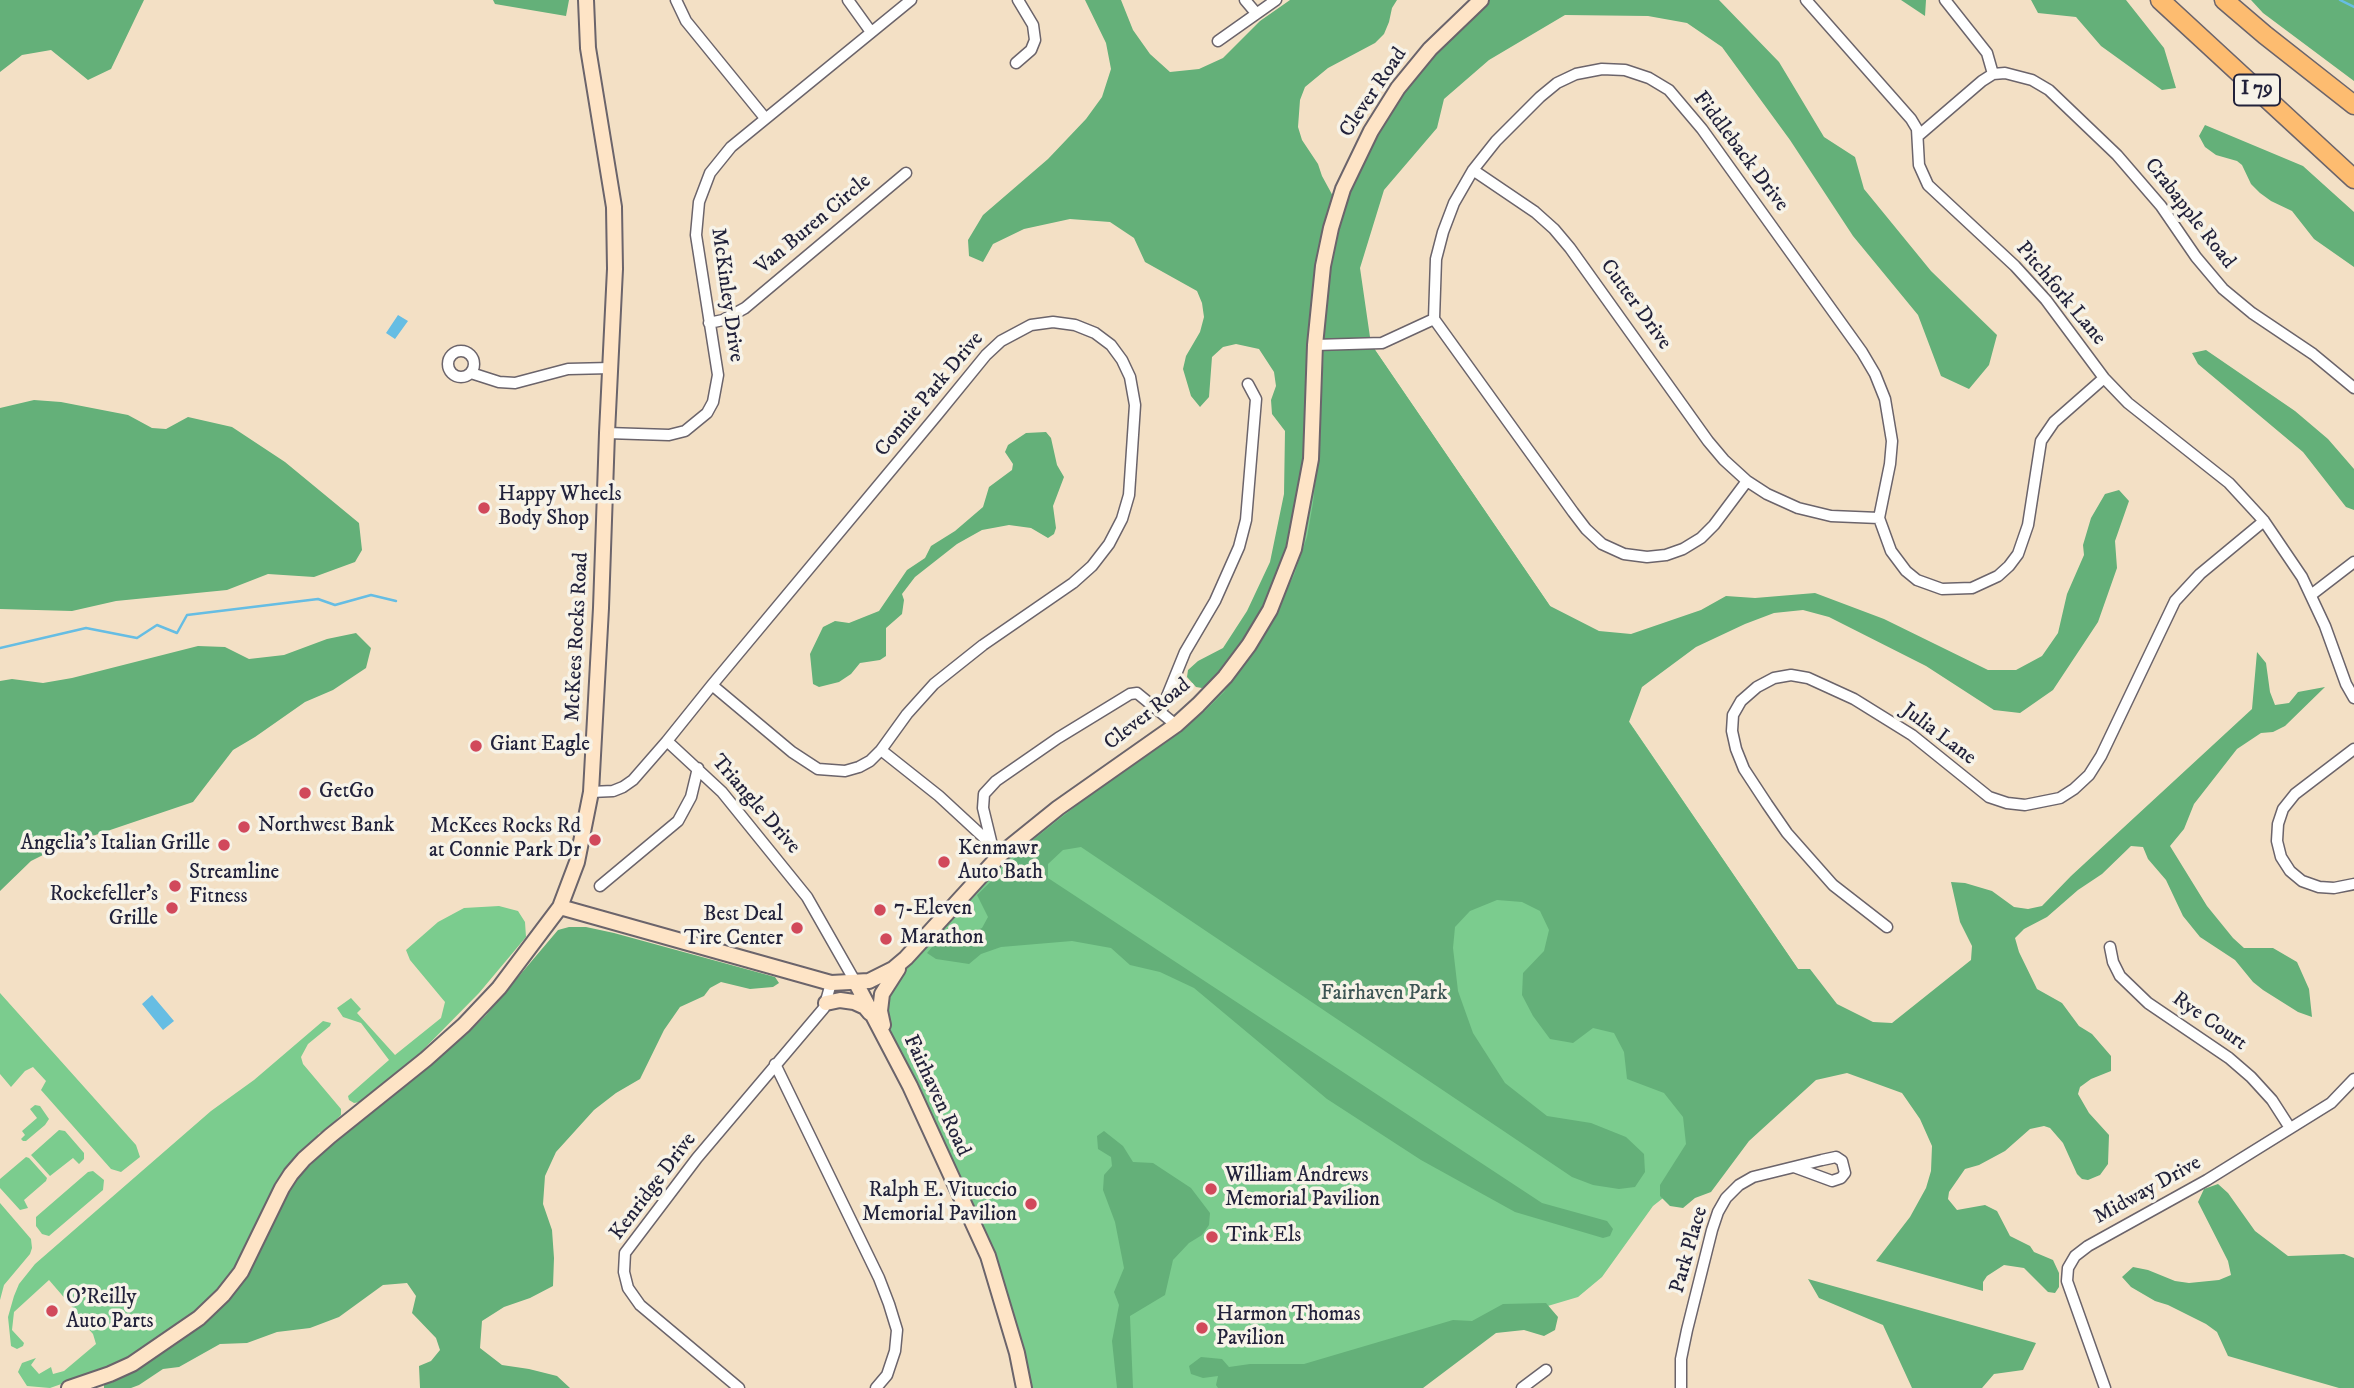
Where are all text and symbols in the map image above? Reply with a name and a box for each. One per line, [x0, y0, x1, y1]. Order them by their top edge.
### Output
street label: Clever Road [1335, 43, 1413, 143]
road number: I 79 [2234, 74, 2280, 106]
street label: Fiddleback Drive [1687, 87, 1793, 217]
street label: Crabapple Road [2138, 154, 2240, 274]
street label: Van Buren Circle [751, 169, 877, 281]
street label: McKinley Drive [704, 226, 748, 364]
street label: Pitchfork Lane [2009, 237, 2111, 351]
street label: Cutter Drive [1594, 255, 1676, 355]
street label: Connie Park Drive [870, 327, 990, 463]
place label: Happy Wheels Body Shop [498, 483, 622, 533]
marker: Happy Wheels Body Shop [476, 500, 492, 516]
street label: McKees Rocks Road [561, 552, 595, 722]
street label: Clever Road [1100, 673, 1196, 757]
street label: Julia Lane [1896, 699, 1980, 771]
place label: Giant Eagle [490, 733, 590, 759]
marker: Giant Eagle [468, 738, 484, 754]
street label: Triangle Drive [705, 750, 805, 860]
place label: GetGo [319, 780, 374, 806]
marker: GetGo [297, 785, 313, 801]
place label: Northwest Bank [258, 814, 394, 840]
place label: McKees Rocks Rd at Connie Park Dr [429, 815, 581, 865]
marker: Northwest Bank [236, 819, 252, 835]
place label: Angelia's Italian Grille [20, 832, 210, 858]
marker: McKees Rocks Rd at Connie Park Dr [587, 832, 603, 848]
marker: Angelia's Italian Grille [216, 837, 232, 853]
place label: Kenmawr Auto Bath [958, 837, 1043, 887]
marker: Kenmawr Auto Bath [936, 854, 952, 870]
place label: Streamline Fitness [189, 861, 279, 911]
marker: Streamline Fitness [167, 878, 183, 894]
place label: Rockefeller's Grille [49, 883, 158, 933]
place label: 7-Eleven [894, 897, 972, 923]
marker: Rockefeller's Grille [164, 900, 180, 916]
marker: 7-Eleven [872, 902, 888, 918]
place label: Best Deal Tire Center [684, 903, 783, 953]
marker: Best Deal Tire Center [789, 920, 805, 936]
place label: Marathon [900, 926, 984, 952]
marker: Marathon [878, 931, 894, 947]
park label: Fairhaven Park [1321, 982, 1447, 1008]
street label: Rye Court [2167, 987, 2251, 1057]
street label: Fairhaven Road [897, 1031, 975, 1161]
street label: Kenridge Drive [605, 1128, 703, 1246]
street label: Midway Drive [2090, 1151, 2206, 1231]
place label: William Andrews Memorial Pavilion [1225, 1164, 1380, 1214]
place label: Ralph E. Vituccio Memorial Pavilion [862, 1179, 1017, 1229]
marker: William Andrews Memorial Pavilion [1203, 1181, 1219, 1197]
marker: Ralph E. Vituccio Memorial Pavilion [1023, 1196, 1039, 1212]
street label: Park Place [1666, 1204, 1714, 1296]
place label: Tink Els [1226, 1224, 1301, 1250]
marker: Tink Els [1204, 1229, 1220, 1245]
place label: O'Reilly Auto Parts [66, 1286, 154, 1336]
marker: O'Reilly Auto Parts [44, 1303, 60, 1319]
place label: Harmon Thomas Pavilion [1216, 1303, 1361, 1353]
marker: Harmon Thomas Pavilion [1194, 1320, 1210, 1336]

